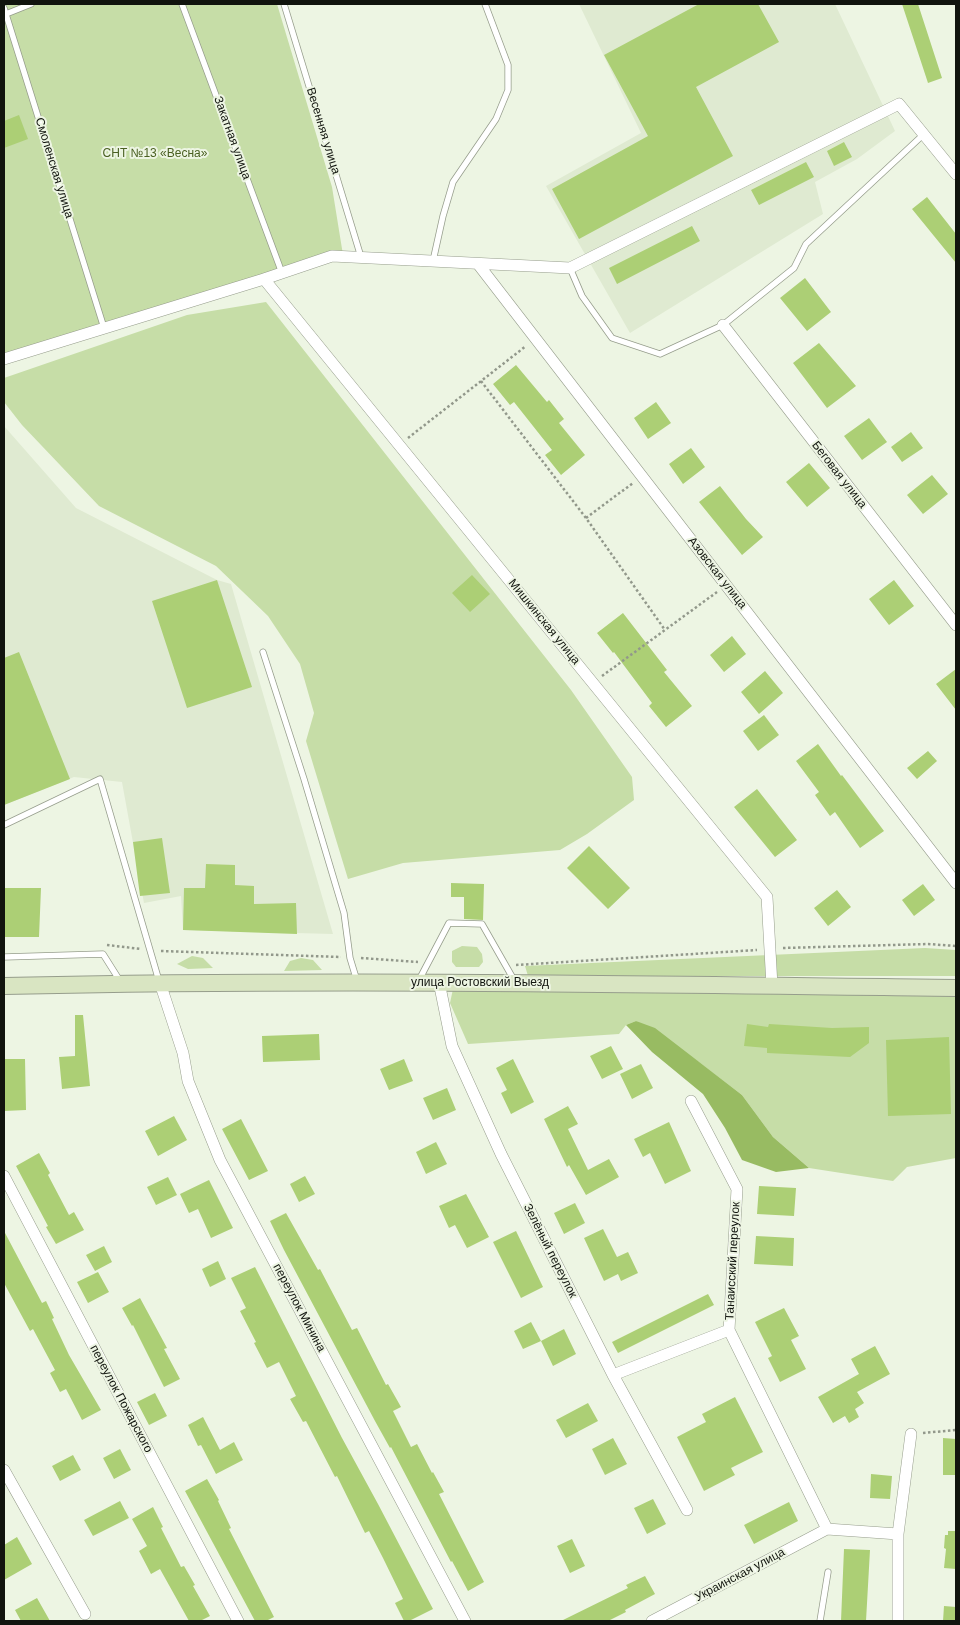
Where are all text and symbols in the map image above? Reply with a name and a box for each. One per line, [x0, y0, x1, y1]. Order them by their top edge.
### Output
street label: Весенняя улица [303, 86, 343, 176]
street label: Закатная улица [210, 94, 254, 182]
street label: Смоленская улица [32, 116, 76, 220]
park label: СНТ №13 «Весна» [103, 147, 207, 161]
street label: Беговая улица [808, 439, 870, 511]
street label: Азовская улица [684, 534, 750, 612]
street label: Мишкинская улица [505, 576, 583, 668]
street label: улица Ростовский Выезд [411, 976, 549, 990]
street label: Танаисский переулок [723, 1201, 743, 1321]
street label: Зелёный переулок [520, 1202, 580, 1300]
street label: переулок Минина [270, 1261, 328, 1355]
street label: переулок Пожарского [86, 1343, 156, 1455]
street label: Украинская улица [692, 1545, 788, 1605]

